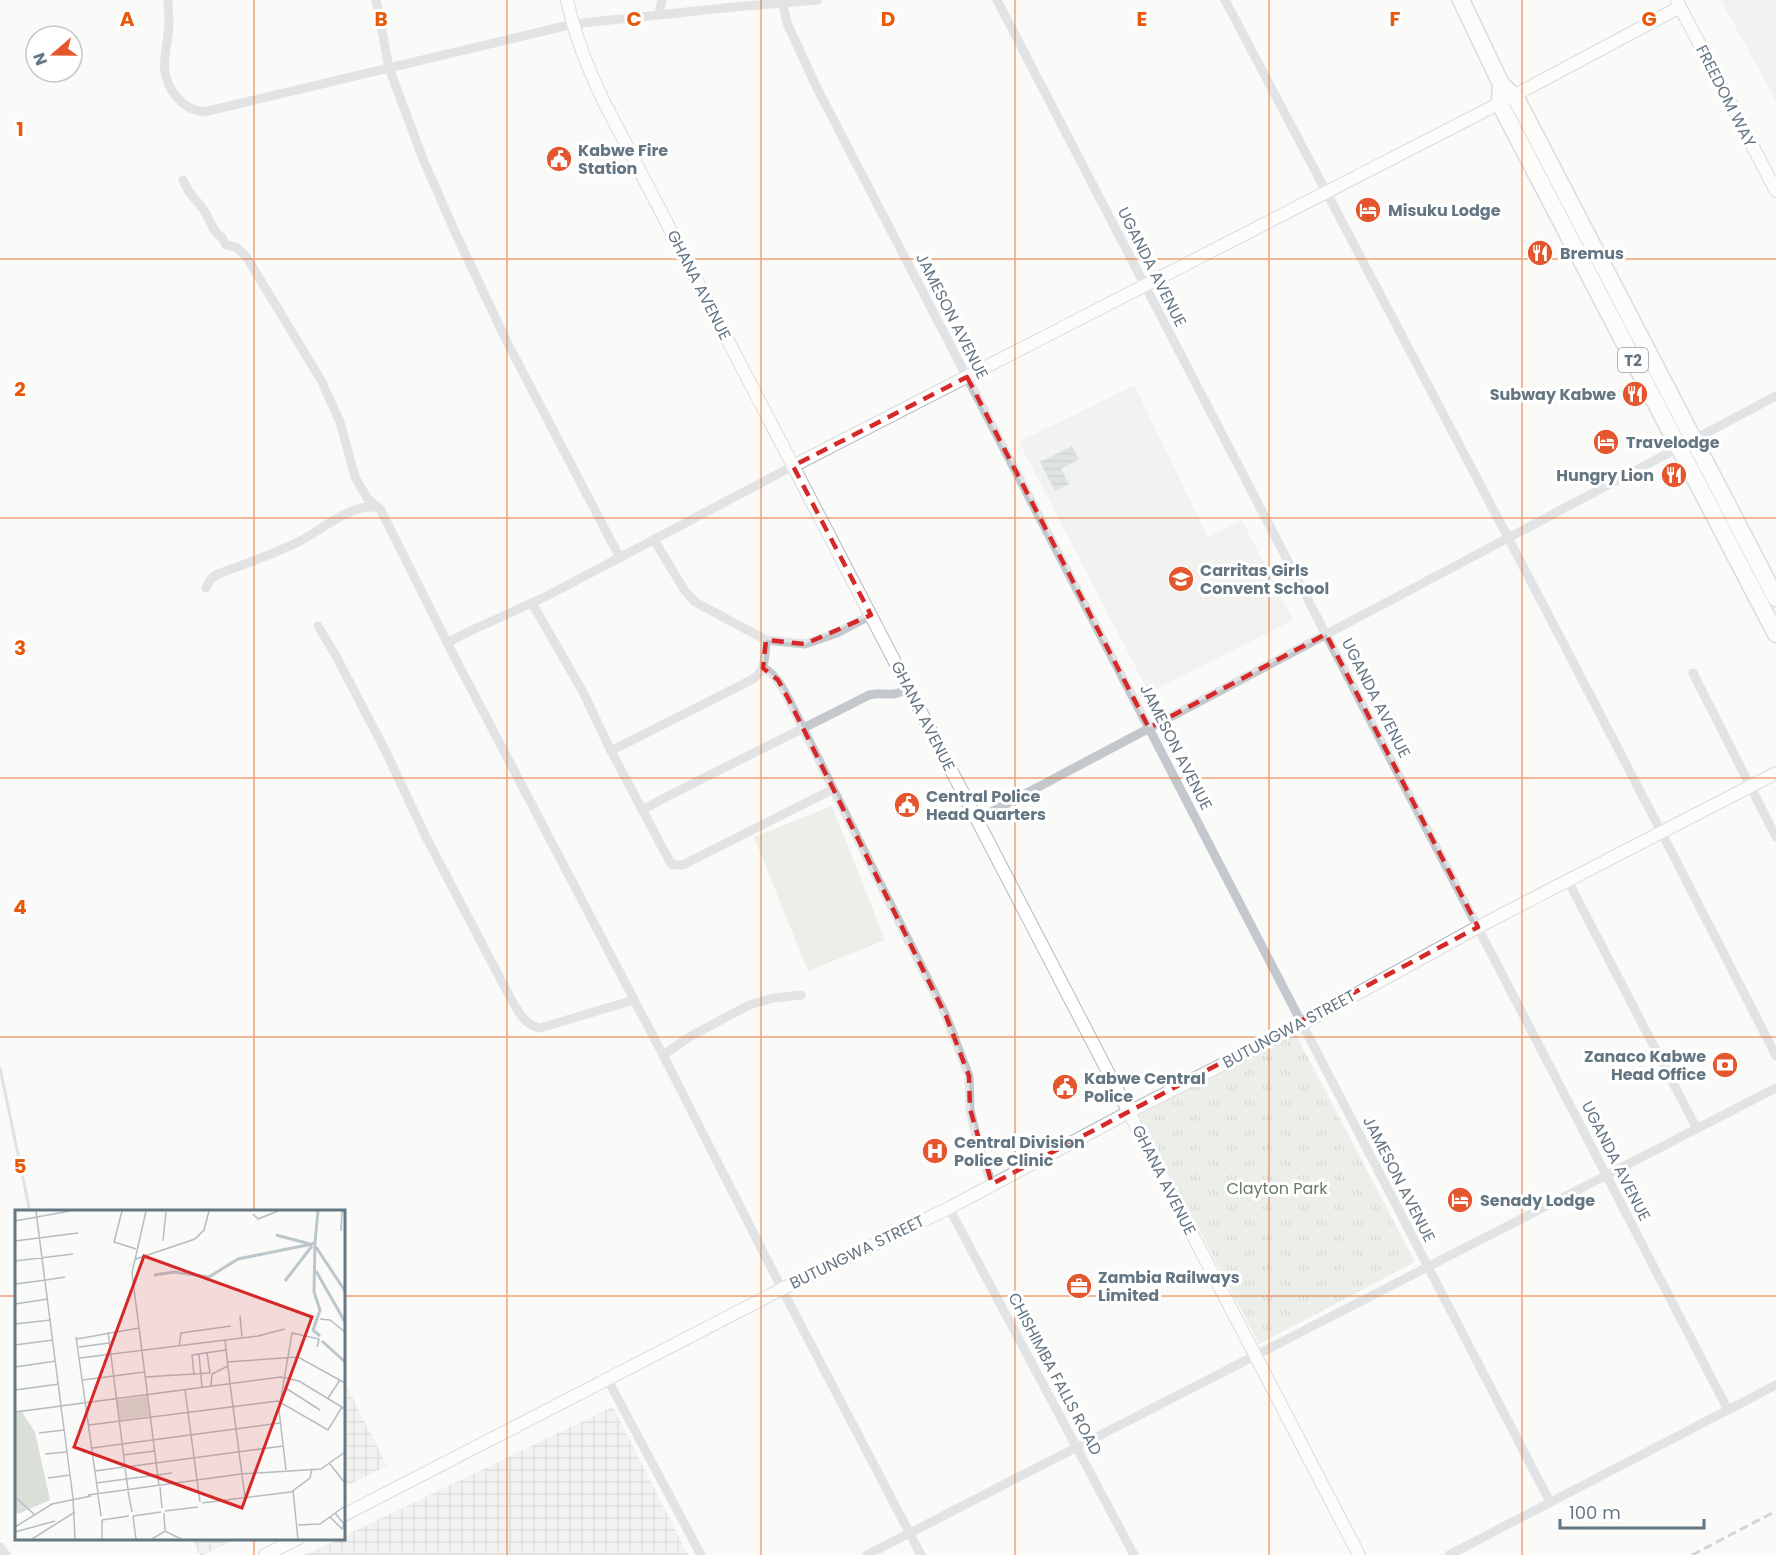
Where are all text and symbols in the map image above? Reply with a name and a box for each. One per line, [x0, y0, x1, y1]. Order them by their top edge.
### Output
text: A [120, 5, 135, 33]
text: B [374, 5, 388, 33]
text: C [626, 5, 642, 33]
text: D [881, 5, 895, 33]
text: E [1137, 5, 1147, 33]
text: F [1390, 5, 1401, 33]
text: G [1641, 5, 1657, 33]
north arrow [24, 24, 84, 84]
street label: FREEDOM WAY [1690, 41, 1762, 152]
text: N [28, 49, 53, 69]
text: 1 [16, 115, 24, 143]
place label: Kabwe Fire Station [578, 139, 668, 180]
public building icon: Kabwe Fire Station [544, 144, 574, 174]
hotel icon: Misuku Lodge [1353, 195, 1383, 225]
place label: Misuku Lodge [1388, 199, 1501, 222]
street label: UGANDA AVENUE [1112, 203, 1192, 331]
street label: GHANA AVENUE [661, 226, 737, 344]
restaurant icon: Bremus [1525, 238, 1555, 268]
place label: Bremus [1560, 242, 1624, 265]
street label: JAMESON AVENUE [910, 249, 994, 383]
road number: T2 [1618, 348, 1648, 372]
text: 2 [14, 375, 26, 403]
restaurant icon: Subway Kabwe [1620, 379, 1650, 409]
place label: Subway Kabwe [1490, 383, 1616, 406]
hotel icon: Travelodge [1591, 427, 1621, 457]
place label: Travelodge [1626, 431, 1720, 454]
restaurant icon: Hungry Lion [1659, 460, 1689, 490]
place label: Hungry Lion [1556, 464, 1654, 487]
place label: Carritas Girls Convent School [1200, 559, 1329, 600]
school or university icon: Carritas Girls Convent School [1166, 564, 1196, 594]
text: 3 [14, 634, 26, 662]
street label: UGANDA AVENUE [1336, 634, 1416, 762]
street label: GHANA AVENUE [885, 657, 961, 775]
street label: JAMESON AVENUE [1134, 680, 1218, 814]
place label: Central Police Head Quarters [926, 785, 1046, 826]
public building icon: Central Police Head Quarters [892, 790, 922, 820]
text: 4 [13, 893, 27, 921]
street label: BUTUNGWA STREET [1219, 984, 1360, 1074]
place label: Zanaco Kabwe Head Office [1584, 1045, 1706, 1086]
bank icon: Zanaco Kabwe Head Office [1710, 1050, 1740, 1080]
place label: Kabwe Central Police [1084, 1067, 1206, 1108]
public building icon: Kabwe Central Police [1050, 1072, 1080, 1102]
street label: UGANDA AVENUE [1576, 1097, 1656, 1225]
street label: JAMESON AVENUE [1357, 1112, 1441, 1246]
street label: GHANA AVENUE [1126, 1121, 1202, 1239]
place label: Central Division Police Clinic [954, 1131, 1085, 1172]
hospital icon: Central Division Police Clinic [920, 1136, 950, 1166]
text: 5 [14, 1152, 27, 1180]
park label: Clayton Park [1227, 1177, 1328, 1200]
hotel icon: Senady Lodge [1445, 1185, 1475, 1215]
place label: Senady Lodge [1480, 1189, 1595, 1212]
street label: BUTUNGWA STREET [786, 1209, 929, 1295]
inset map [15, 1210, 345, 1540]
place label: Zambia Railways Limited [1098, 1266, 1240, 1307]
office icon: Zambia Railways Limited [1064, 1271, 1094, 1301]
street label: CHISHIMBA FALLS ROAD [1002, 1289, 1108, 1459]
scale bar [1560, 1492, 1704, 1530]
text: 100 m [1569, 1500, 1621, 1525]

